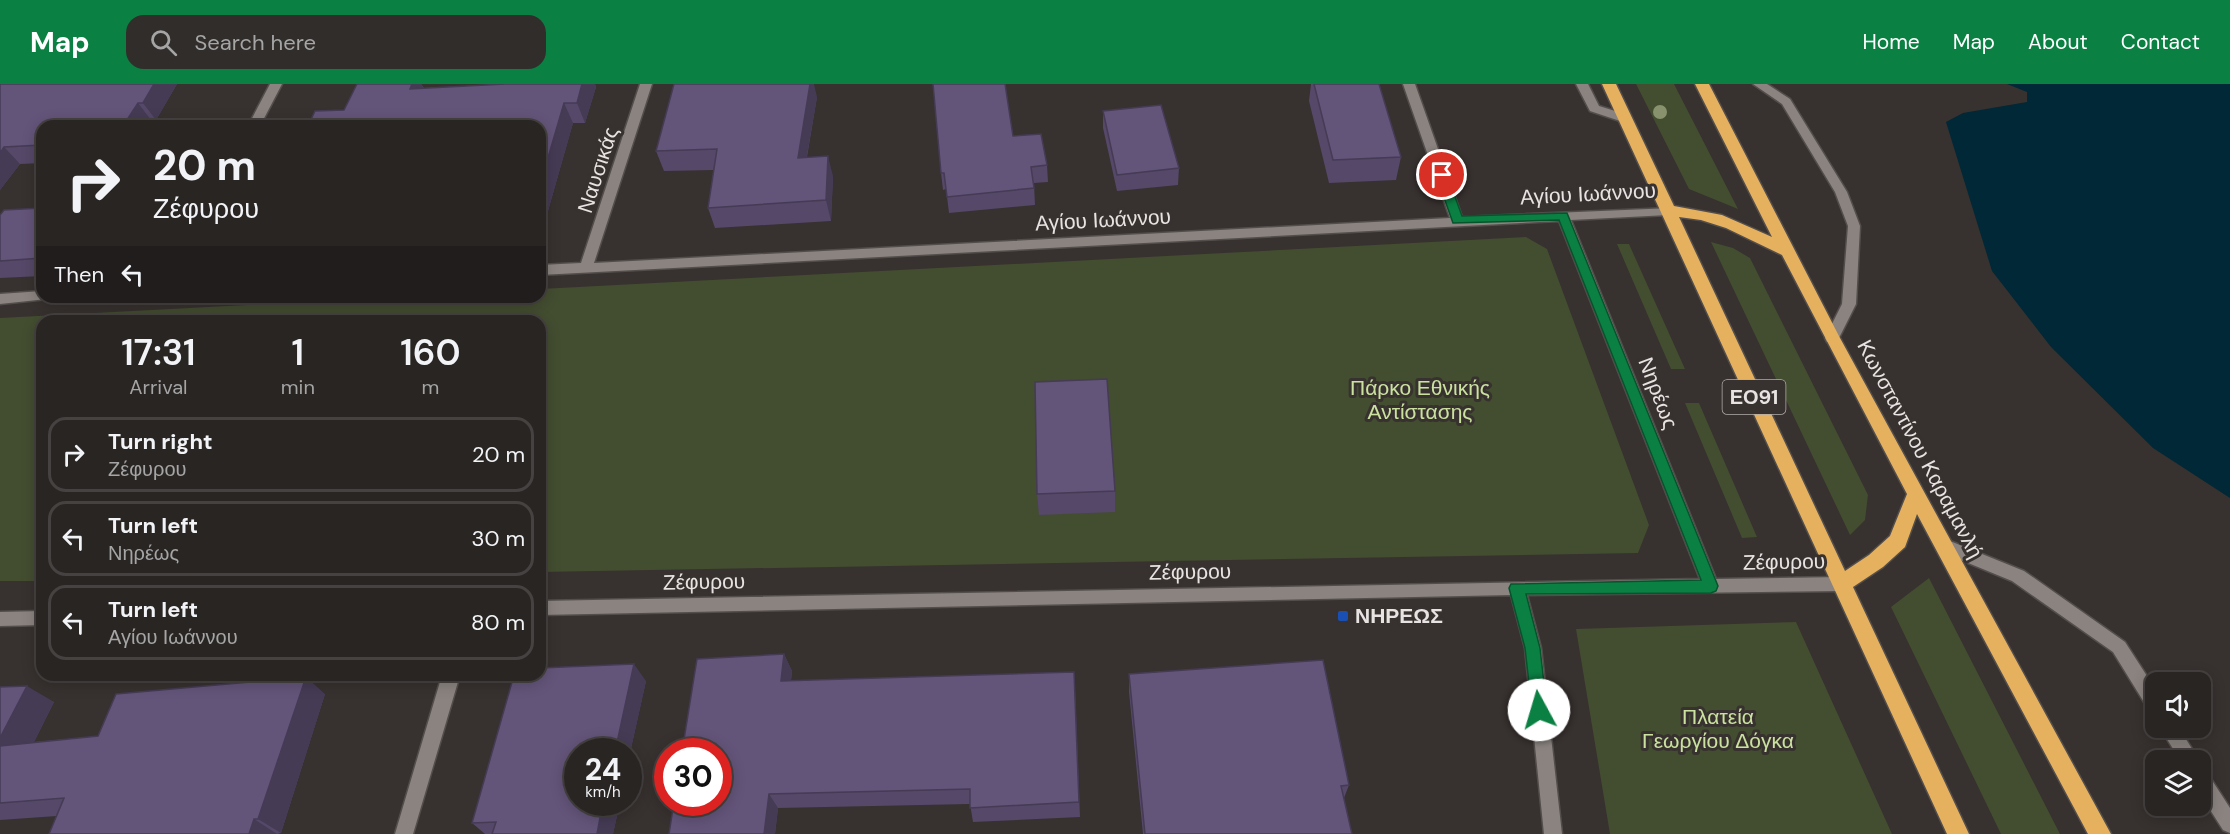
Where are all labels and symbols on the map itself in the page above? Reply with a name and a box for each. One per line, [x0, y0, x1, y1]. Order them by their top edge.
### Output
street label: Ναυσικάς [571, 123, 625, 217]
pin [1416, 149, 1467, 200]
street label: Αγίου Ιωάννου [1519, 176, 1657, 212]
street label: Αγίου Ιωάννου [1034, 202, 1172, 238]
street label: Κωνσταντίνου Καραμανλή [1851, 335, 1989, 563]
street label: Νηρέως [1632, 353, 1684, 433]
park label: Πάρκο Εθνικής Αντίστασης [1350, 374, 1490, 426]
road number: ΕΟ91 [1722, 380, 1786, 414]
street label: Ζέφυρου [1743, 547, 1825, 577]
street label: Ζέφυρου [1149, 557, 1231, 587]
street label: Ζέφυρου [663, 567, 745, 597]
place label: ΝΗΡΕΩΣ [1355, 602, 1443, 630]
marker: ΝΗΡΕΩΣ [1336, 609, 1350, 623]
position arrow [1507, 678, 1571, 742]
park label: Πλατεία Γεωργίου Δόγκα [1642, 703, 1794, 755]
speed limit sign: 30 [654, 738, 732, 816]

